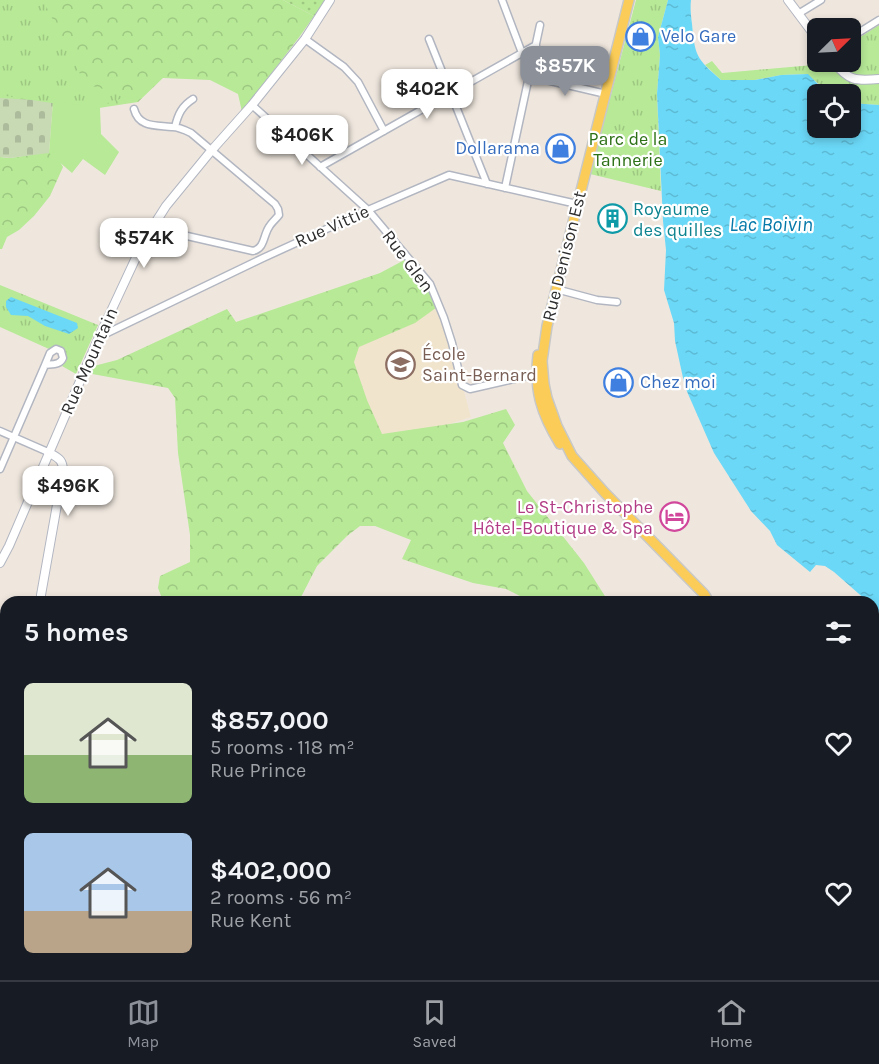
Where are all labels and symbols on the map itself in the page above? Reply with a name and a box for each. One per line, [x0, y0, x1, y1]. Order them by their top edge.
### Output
north arrow [807, 18, 861, 72]
shop icon: Velo Gare [624, 20, 656, 52]
place label: Velo Gare [661, 25, 736, 47]
pin: $857K [523, 46, 607, 97]
pin: $402K [385, 69, 469, 120]
pin: $406K [260, 115, 344, 166]
park label: Parc de la Tannerie [588, 128, 668, 171]
shop icon: Dollarama [545, 132, 577, 164]
place label: Dollarama [455, 137, 540, 159]
street label: Rue Denison Est [537, 188, 591, 323]
place label: Royaume des quilles [633, 198, 722, 241]
street label: Rue Vittie [291, 200, 373, 252]
building icon: Royaume des quilles [596, 203, 628, 235]
water label: Lac Boivin [729, 213, 813, 236]
pin: $574K [102, 218, 186, 269]
street label: Rue Glen [377, 226, 439, 296]
street label: Rue Mountain [56, 304, 122, 418]
place label: École Saint-Bernard [422, 342, 537, 386]
school or university icon: École Saint-Bernard [385, 348, 417, 380]
shop icon: Chez moi [603, 366, 635, 398]
place label: Chez moi [640, 371, 716, 393]
pin: $496K [26, 466, 110, 517]
place label: Le St-Christophe Hôtel-Boutique & Spa [473, 496, 653, 539]
hotel icon: Le St-Christophe Hôtel-Boutique & Spa [658, 501, 690, 533]

